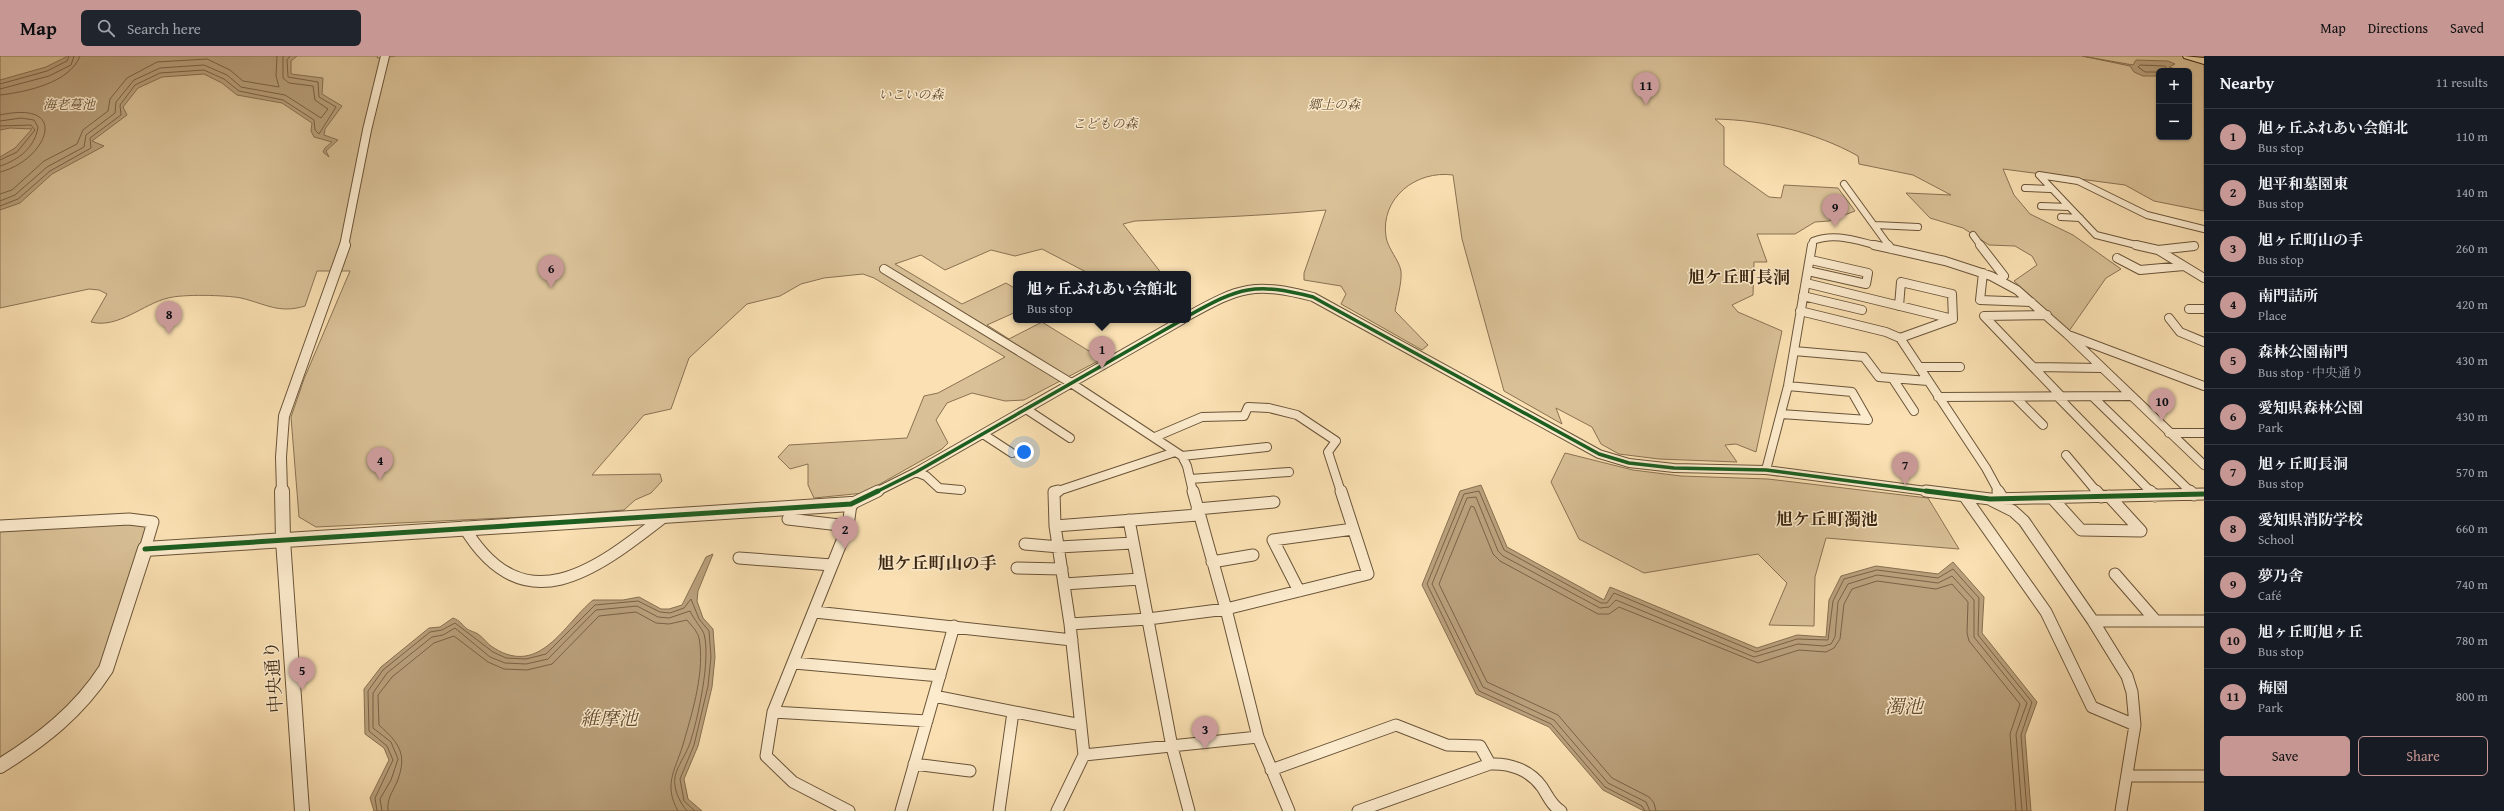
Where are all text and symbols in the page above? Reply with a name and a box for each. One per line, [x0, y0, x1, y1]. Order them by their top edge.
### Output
search box [81, 10, 361, 46]
text: Map [20, 14, 57, 42]
icon: search [95, 17, 117, 39]
text: Search here [127, 18, 201, 39]
text: Map [2320, 18, 2346, 38]
text: Directions [2368, 18, 2428, 38]
text: Saved [2450, 18, 2484, 38]
map controls [2156, 68, 2192, 140]
button: + [2156, 68, 2192, 104]
text: Nearby [2220, 70, 2274, 95]
pin: 11 [1633, 72, 1659, 105]
text: 11 results [2436, 73, 2488, 92]
park label: いこいの森 [878, 85, 945, 104]
water label: 海老蔓池 [43, 95, 97, 114]
park label: 郷土の森 [1308, 95, 1362, 114]
button: − [2156, 104, 2192, 140]
park label: こどもの森 [1072, 114, 1139, 133]
text: 旭ヶ丘ふれあい会館北 [2258, 117, 2408, 138]
text: 1 [2230, 127, 2236, 146]
text: 110 m [2456, 127, 2488, 146]
text: Bus stop [2258, 138, 2304, 157]
text: 旭平和墓園東 [2258, 173, 2348, 194]
text: 2 [2230, 183, 2236, 202]
text: 140 m [2456, 183, 2488, 202]
pin: 9 [1822, 194, 1848, 227]
text: Bus stop [2258, 194, 2304, 213]
text: 旭ヶ丘町山の手 [2258, 229, 2363, 250]
text: 3 [2230, 239, 2236, 258]
text: 260 m [2456, 239, 2488, 258]
text: Bus stop [2258, 250, 2304, 269]
pin: 6 [538, 255, 564, 288]
district label: 旭ケ丘町長洞 [1688, 264, 1790, 289]
popup [1013, 271, 1191, 323]
text: 旭ヶ丘ふれあい会館北 [1027, 278, 1177, 299]
text: 南門詰所 [2258, 285, 2318, 306]
text: 4 [2230, 295, 2236, 314]
text: 420 m [2456, 295, 2488, 314]
text: Bus stop [1027, 299, 1073, 318]
pin: 8 [156, 301, 182, 334]
text: Place [2258, 306, 2287, 325]
pin: 1 [1089, 336, 1115, 369]
text: 森林公園南門 [2258, 341, 2348, 362]
text: 5 [2230, 351, 2236, 370]
text: 430 m [2456, 351, 2488, 370]
text: Bus stop · 中央通り [2258, 363, 2364, 382]
pin: 10 [2149, 388, 2175, 421]
text: 愛知県森林公園 [2258, 397, 2363, 418]
text: 6 [2230, 407, 2236, 426]
text: 430 m [2456, 407, 2488, 426]
text: Park [2258, 418, 2283, 437]
your location [1014, 442, 1034, 462]
pin: 4 [367, 447, 393, 480]
pin: 7 [1892, 452, 1918, 485]
text: 旭ヶ丘町長洞 [2258, 453, 2348, 474]
text: 7 [2230, 463, 2236, 482]
text: 570 m [2456, 463, 2488, 482]
text: Bus stop [2258, 474, 2304, 493]
district label: 旭ケ丘町濁池 [1776, 506, 1878, 531]
text: 愛知県消防学校 [2258, 509, 2363, 530]
pin: 2 [832, 516, 858, 549]
text: 8 [2230, 519, 2236, 538]
text: 660 m [2456, 519, 2488, 538]
text: School [2258, 530, 2294, 549]
district label: 旭ケ丘町山の手 [878, 550, 997, 575]
text: 夢乃舎 [2258, 565, 2303, 586]
text: 9 [2230, 575, 2236, 594]
text: 740 m [2456, 575, 2488, 594]
text: Café [2258, 586, 2281, 605]
text: 旭ヶ丘町旭ヶ丘 [2258, 621, 2363, 642]
text: 10 [2226, 631, 2240, 650]
text: 780 m [2456, 631, 2488, 650]
street label: 中央通り [257, 640, 289, 714]
text: Bus stop [2258, 642, 2304, 661]
pin: 5 [289, 657, 315, 690]
text: 梅園 [2258, 677, 2288, 698]
text: 11 [2226, 687, 2240, 706]
text: 800 m [2456, 687, 2488, 706]
water label: 濁池 [1885, 692, 1925, 720]
text: Park [2258, 698, 2283, 717]
water label: 維摩池 [580, 704, 639, 732]
pin: 3 [1192, 716, 1218, 749]
button: Save [2220, 736, 2350, 776]
button: Share [2358, 736, 2488, 776]

